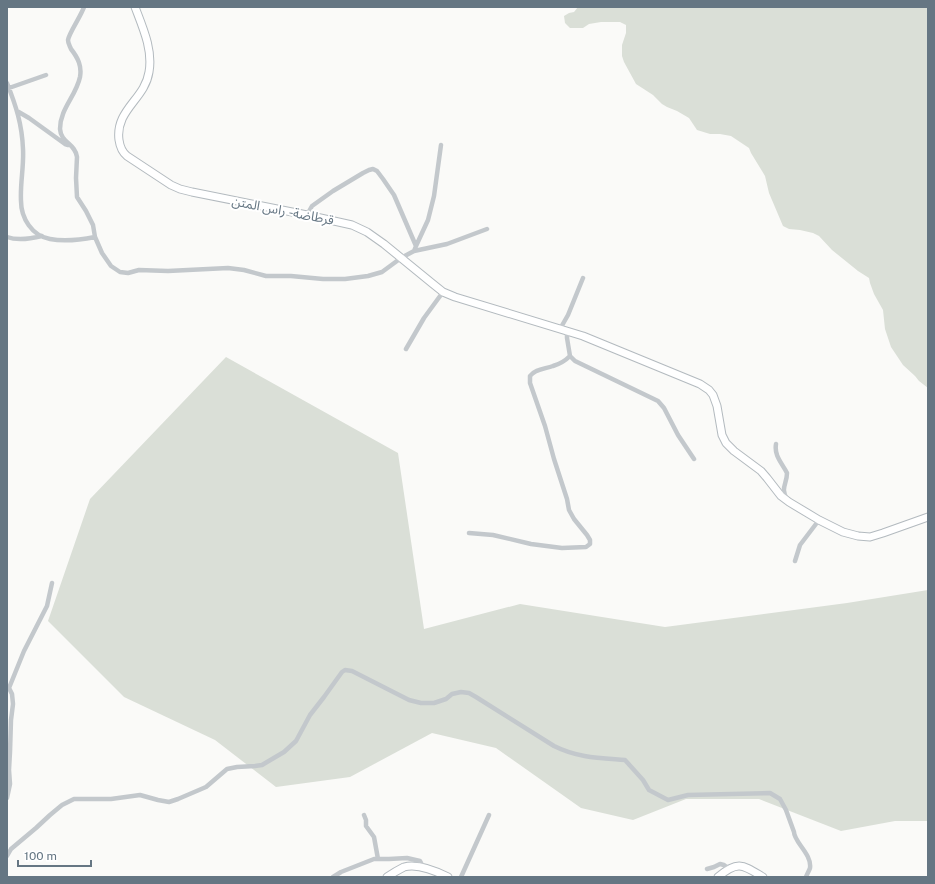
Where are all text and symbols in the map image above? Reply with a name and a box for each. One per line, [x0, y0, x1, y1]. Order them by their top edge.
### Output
street label: قرطاضة - راس المتن [230, 193, 335, 229]
scale bar [18, 842, 91, 868]
text: 100 m [24, 849, 57, 863]

